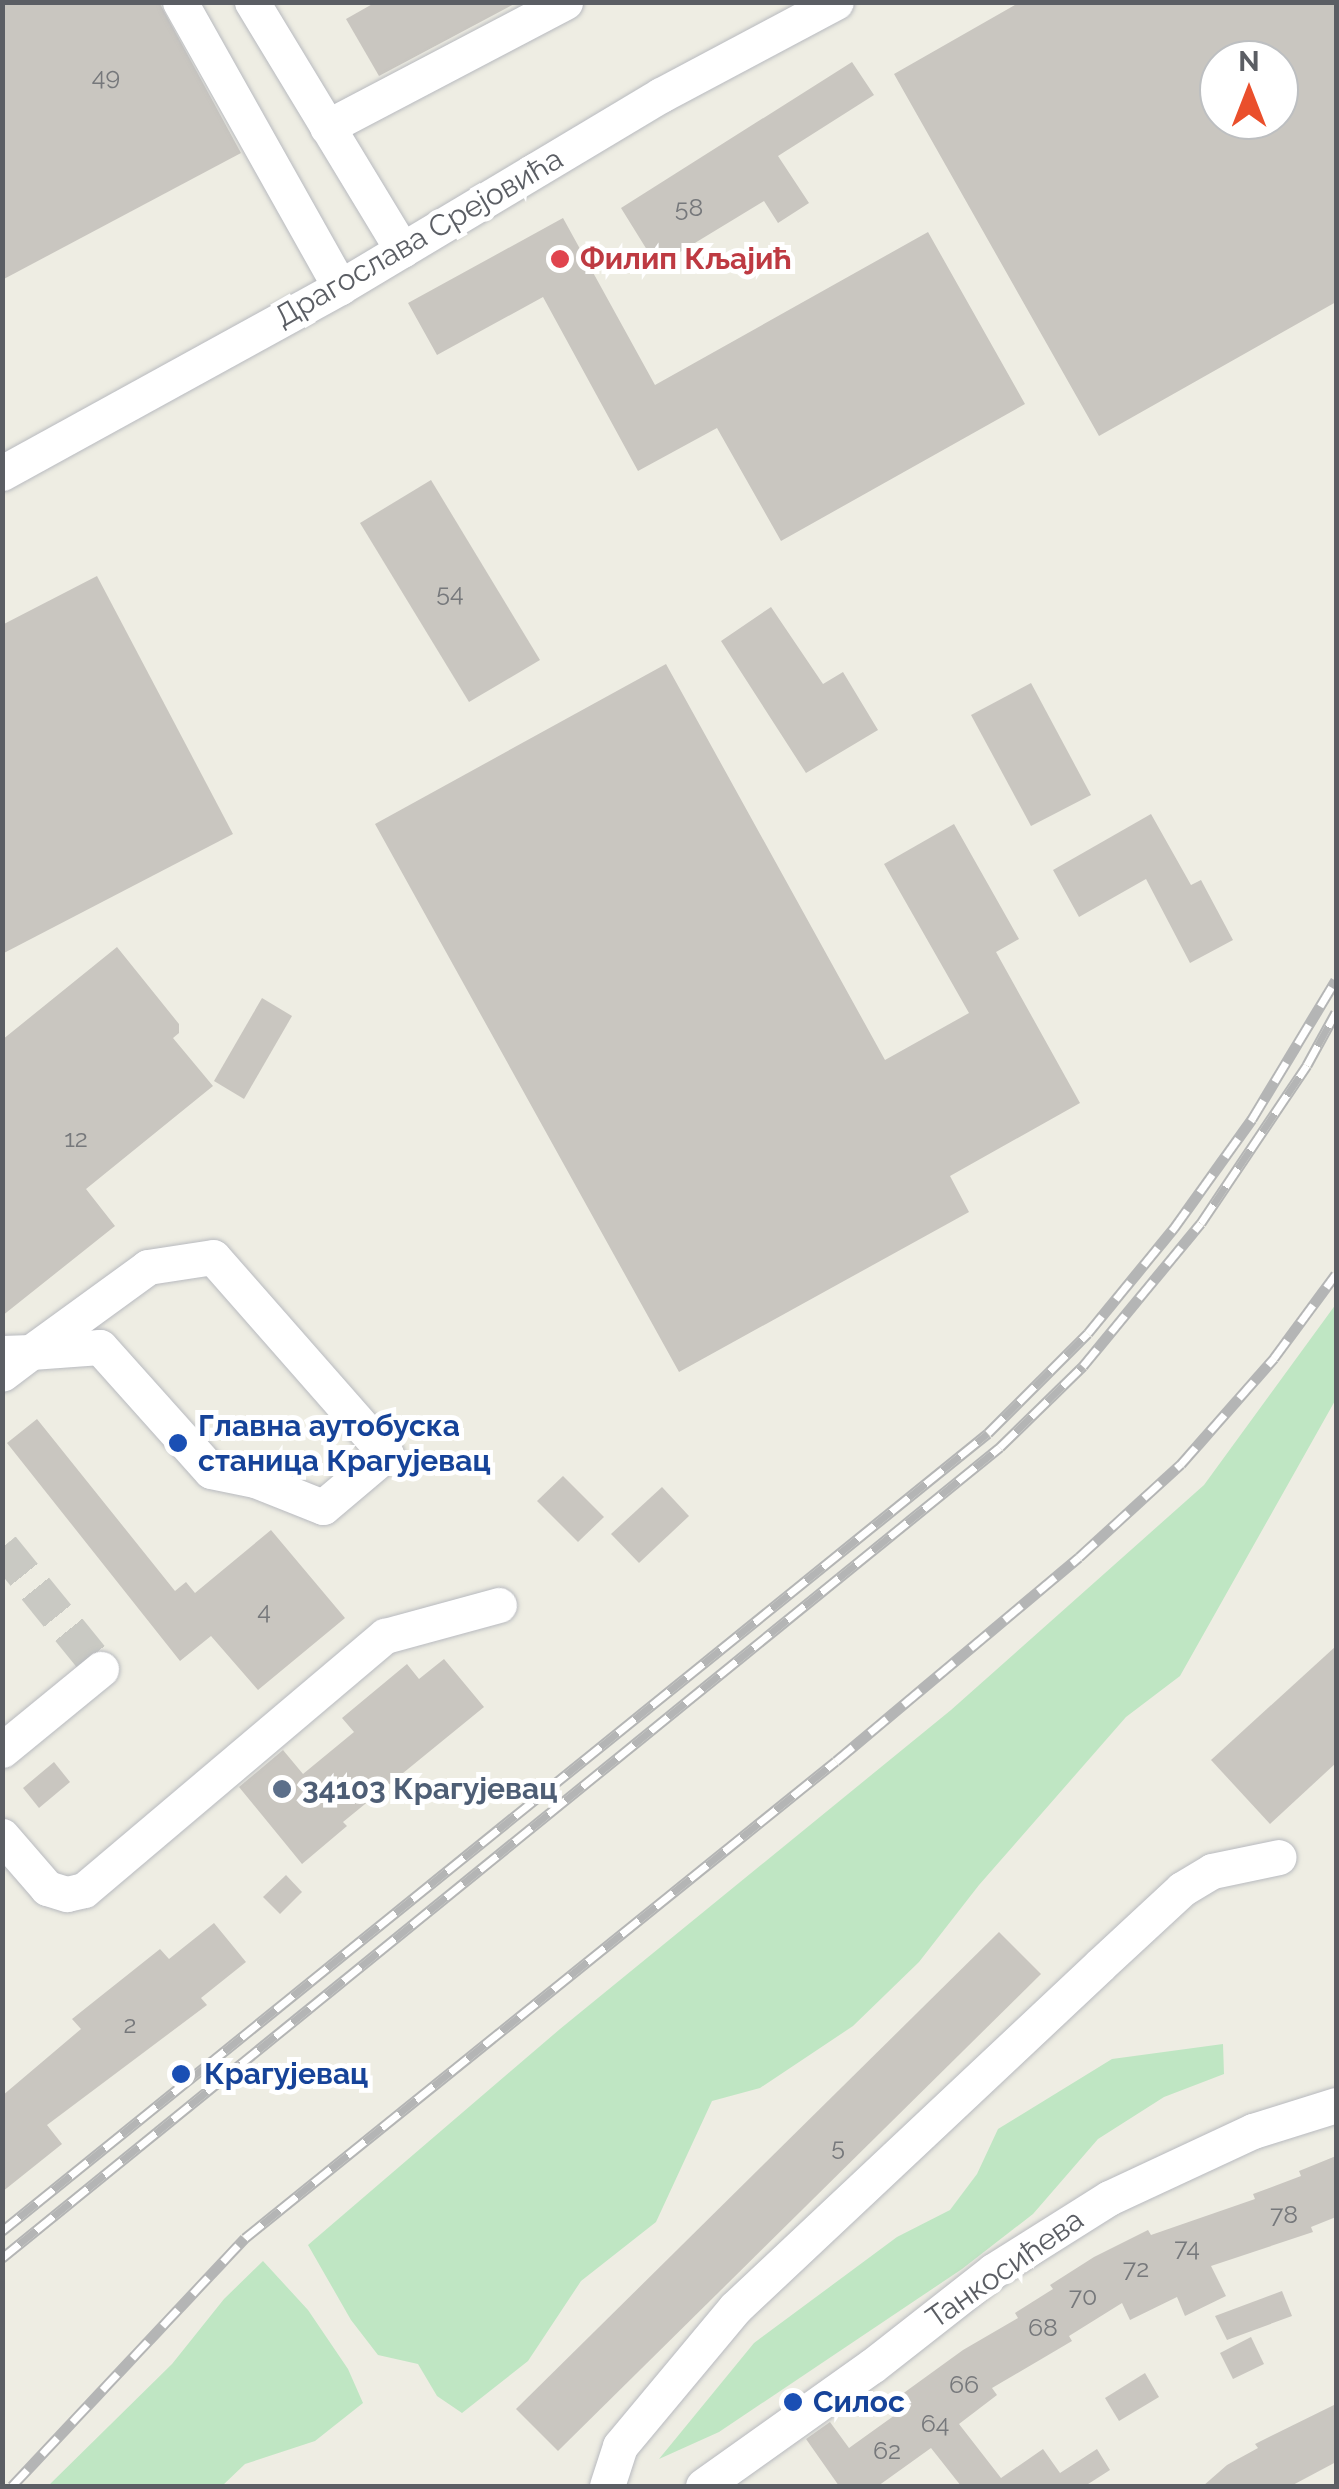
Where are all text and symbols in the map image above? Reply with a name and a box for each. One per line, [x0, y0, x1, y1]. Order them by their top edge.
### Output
north arrow [1199, 40, 1299, 140]
text: N [1238, 45, 1260, 78]
house number: 49 [92, 61, 120, 91]
street label: Драгослава Срејовића [269, 141, 569, 335]
house number: 58 [675, 192, 703, 222]
place label: Филип Кљајић [580, 241, 792, 277]
marker: Филип Кљајић [549, 248, 571, 270]
house number: 54 [436, 577, 464, 607]
house number: 12 [64, 1123, 88, 1153]
place label: Главна аутобуска станица Крагујевац [198, 1408, 491, 1478]
marker: Главна аутобуска станица Крагујевац [167, 1432, 189, 1454]
house number: 4 [257, 1595, 271, 1625]
place label: 34103 Крагујевац [302, 1771, 558, 1807]
marker: 34103 Крагујевац [271, 1778, 293, 1800]
house number: 2 [123, 2009, 137, 2039]
place label: Крагујевац [204, 2056, 368, 2092]
marker: Крагујевац [168, 2061, 194, 2087]
house number: 5 [831, 2131, 845, 2161]
house number: 78 [1270, 2199, 1298, 2229]
street label: Танкосићева [920, 2202, 1090, 2336]
house number: 74 [1174, 2232, 1200, 2262]
house number: 72 [1123, 2253, 1149, 2283]
house number: 70 [1069, 2281, 1097, 2311]
house number: 68 [1028, 2312, 1058, 2342]
house number: 66 [949, 2369, 979, 2399]
place label: Силос [813, 2384, 905, 2420]
marker: Силос [782, 2391, 804, 2413]
house number: 64 [921, 2408, 949, 2438]
house number: 62 [873, 2435, 901, 2465]

